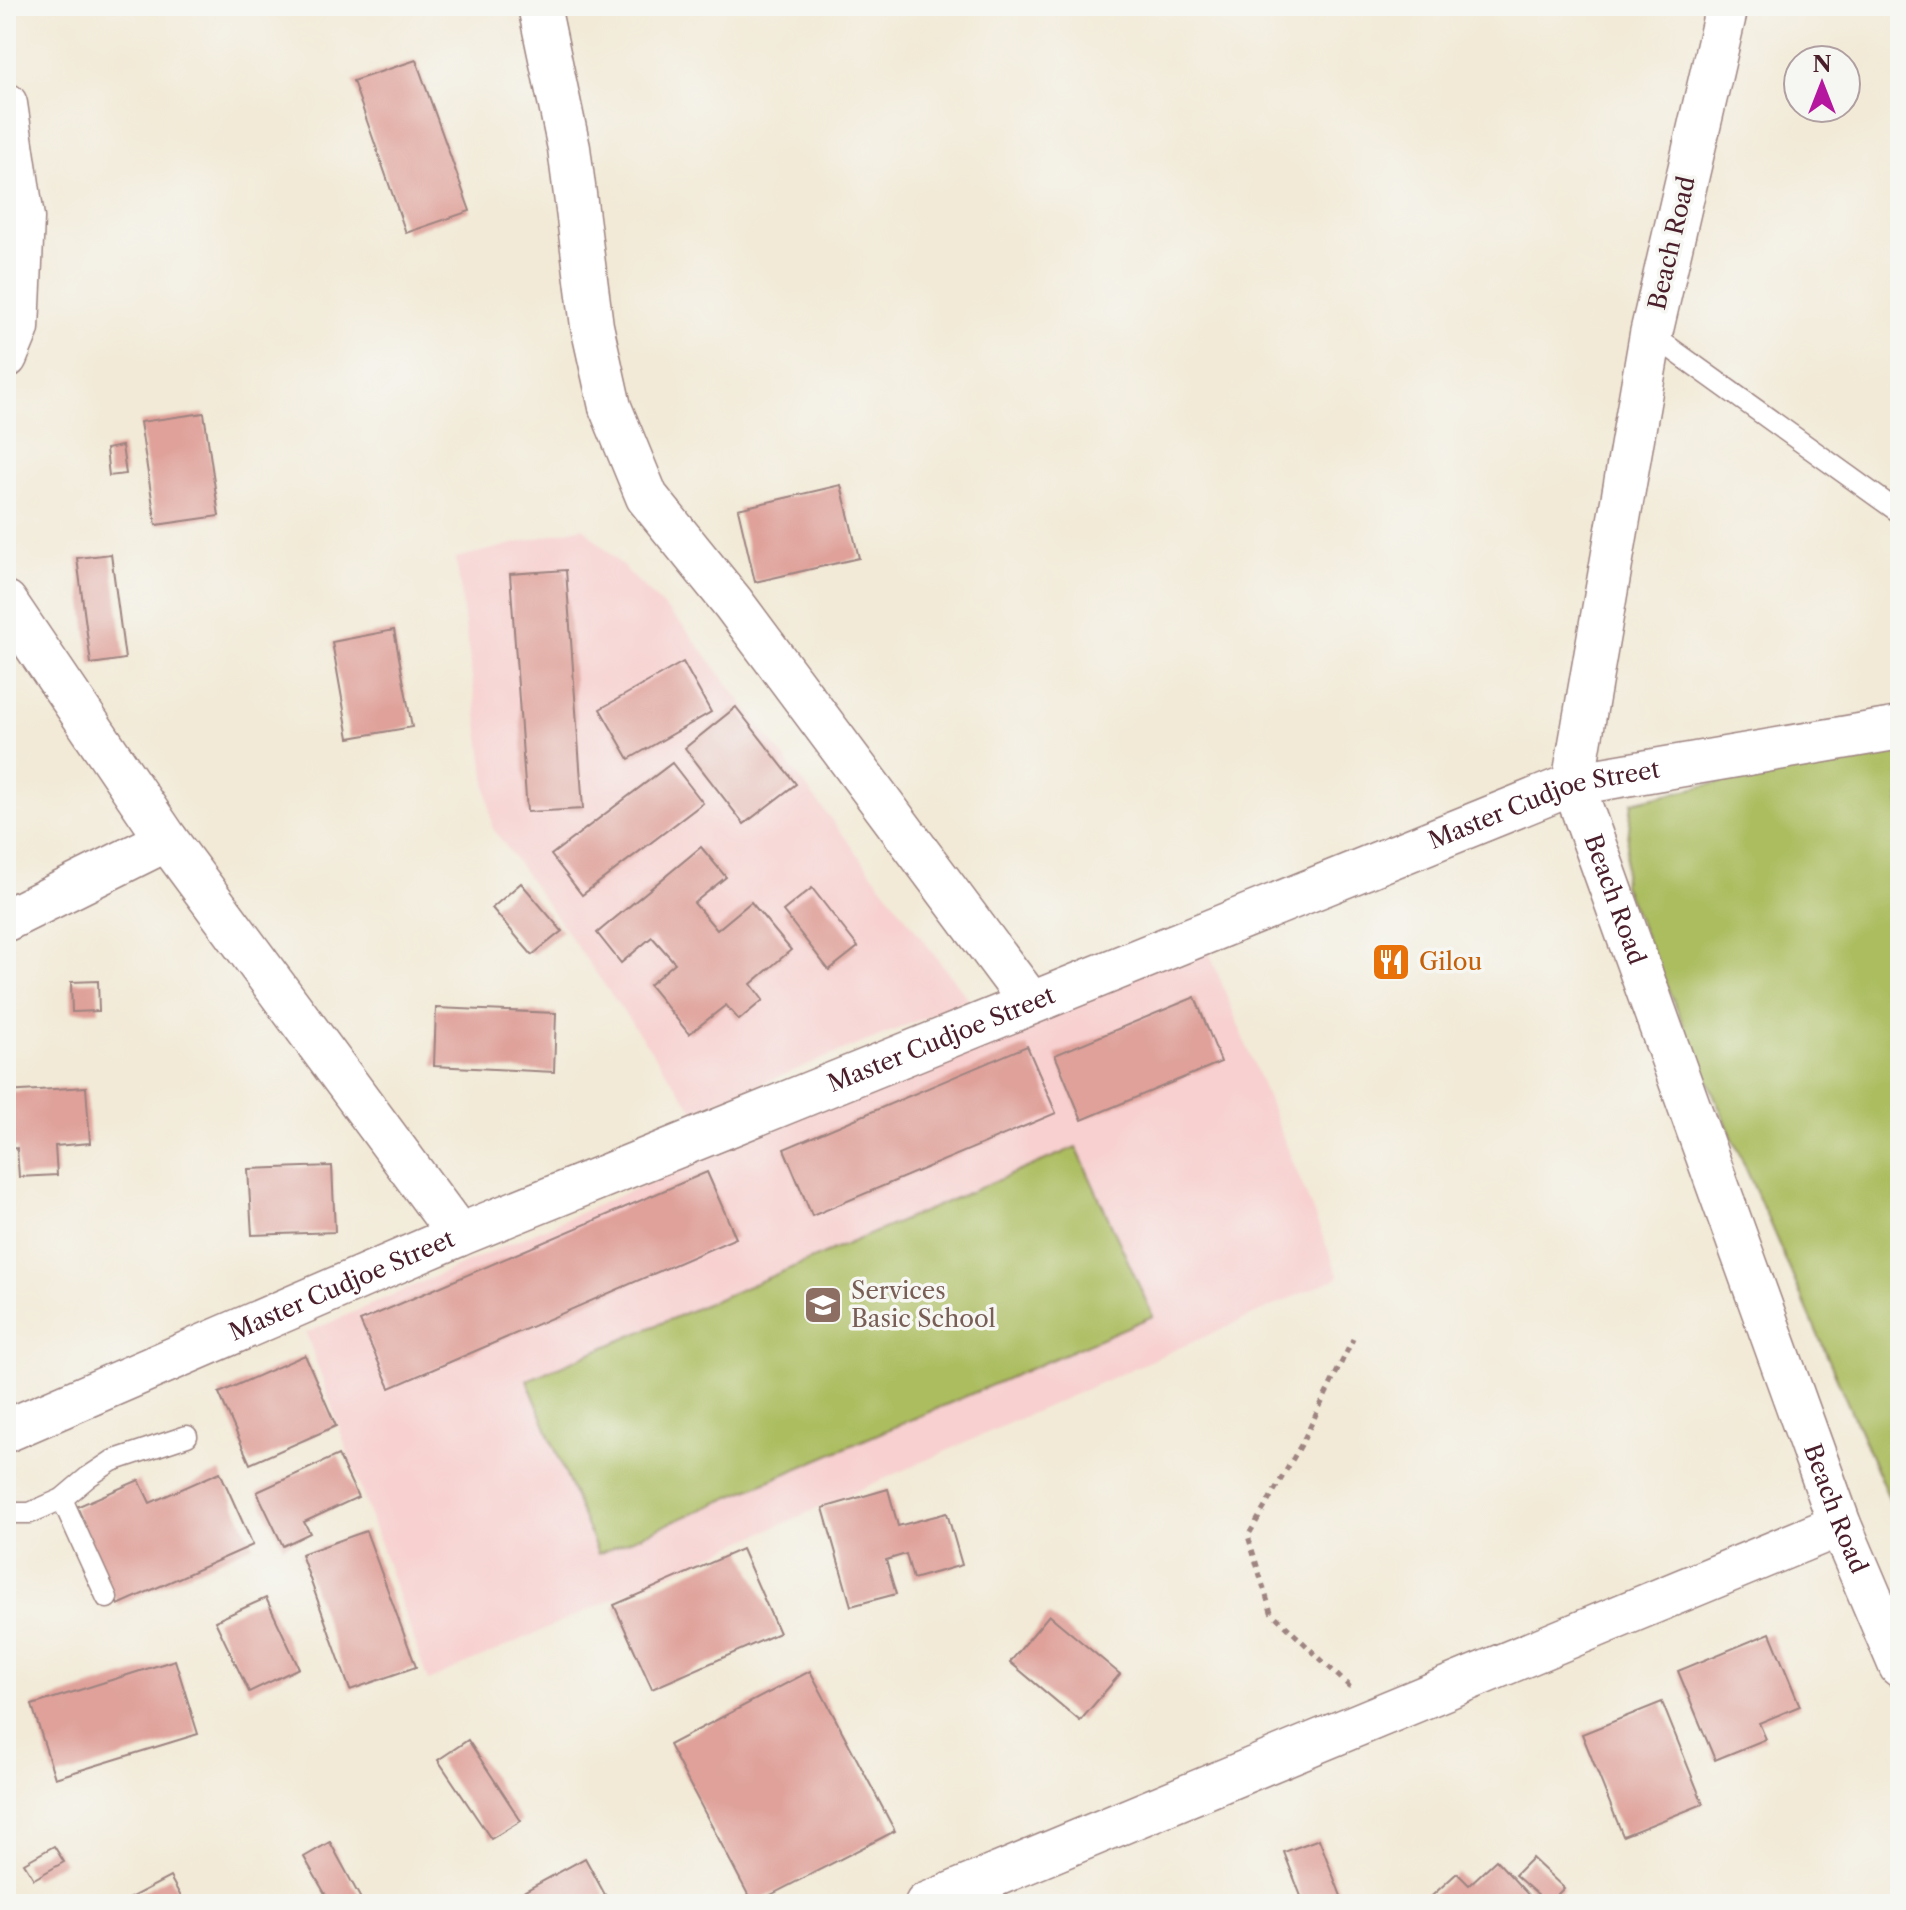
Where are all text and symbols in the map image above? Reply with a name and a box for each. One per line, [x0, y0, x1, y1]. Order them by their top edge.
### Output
north arrow [1782, 44, 1862, 124]
text: N [1812, 51, 1832, 78]
street label: Beach Road [1642, 173, 1701, 313]
street label: Master Cudjoe Street [1424, 754, 1662, 855]
street label: Beach Road [1578, 830, 1652, 969]
restaurant icon: Gilou [1370, 941, 1412, 983]
place label: Gilou [1419, 947, 1482, 976]
street label: Master Cudjoe Street [823, 980, 1059, 1098]
street label: Master Cudjoe Street [225, 1224, 459, 1347]
place label: Services Basic School [851, 1276, 996, 1333]
school or university icon: Services Basic School [802, 1284, 844, 1326]
street label: Beach Road [1798, 1440, 1874, 1578]

